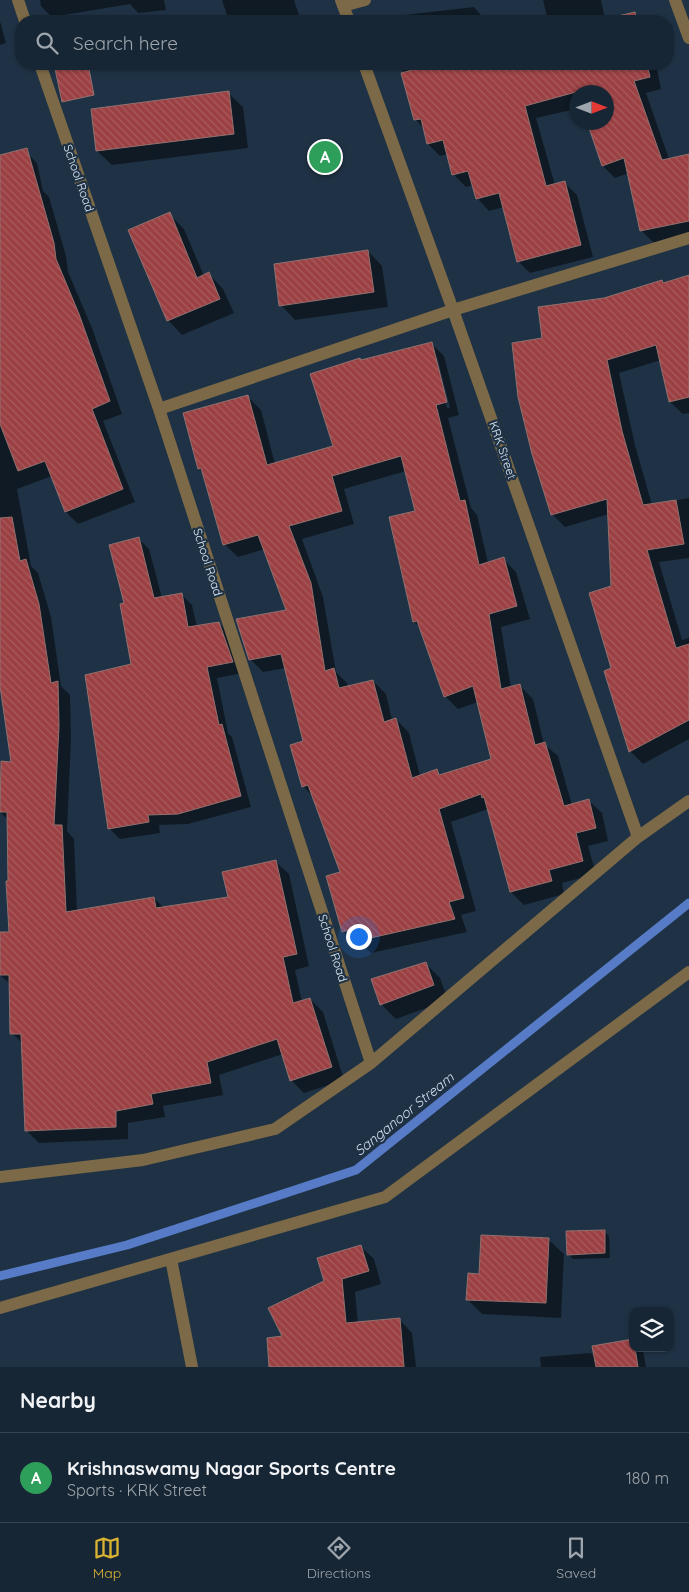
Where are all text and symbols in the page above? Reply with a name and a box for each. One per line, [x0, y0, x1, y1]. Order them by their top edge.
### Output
search box [15, 15, 674, 70]
icon: search [33, 29, 61, 57]
text: Search here [73, 31, 178, 55]
north arrow [569, 85, 614, 130]
pin: A [309, 138, 341, 176]
street label: School Road [60, 142, 98, 214]
street label: KRK Street [486, 419, 520, 481]
street label: School Road [190, 526, 226, 598]
street label: School Road [315, 912, 351, 984]
your location [346, 924, 372, 950]
water label: Sanganoor Stream [351, 1068, 458, 1160]
map controls [629, 1307, 674, 1352]
button: layers [629, 1307, 674, 1352]
text: Nearby [20, 1387, 96, 1413]
text: Krishnaswamy Nagar Sports Centre [67, 1456, 396, 1480]
text: A [31, 1468, 41, 1488]
text: 180 m [626, 1468, 669, 1488]
text: Sports · KRK Street [67, 1480, 207, 1500]
tab: Map [93, 1534, 121, 1582]
tab: Directions [307, 1534, 371, 1582]
tab: Saved [556, 1534, 596, 1582]

